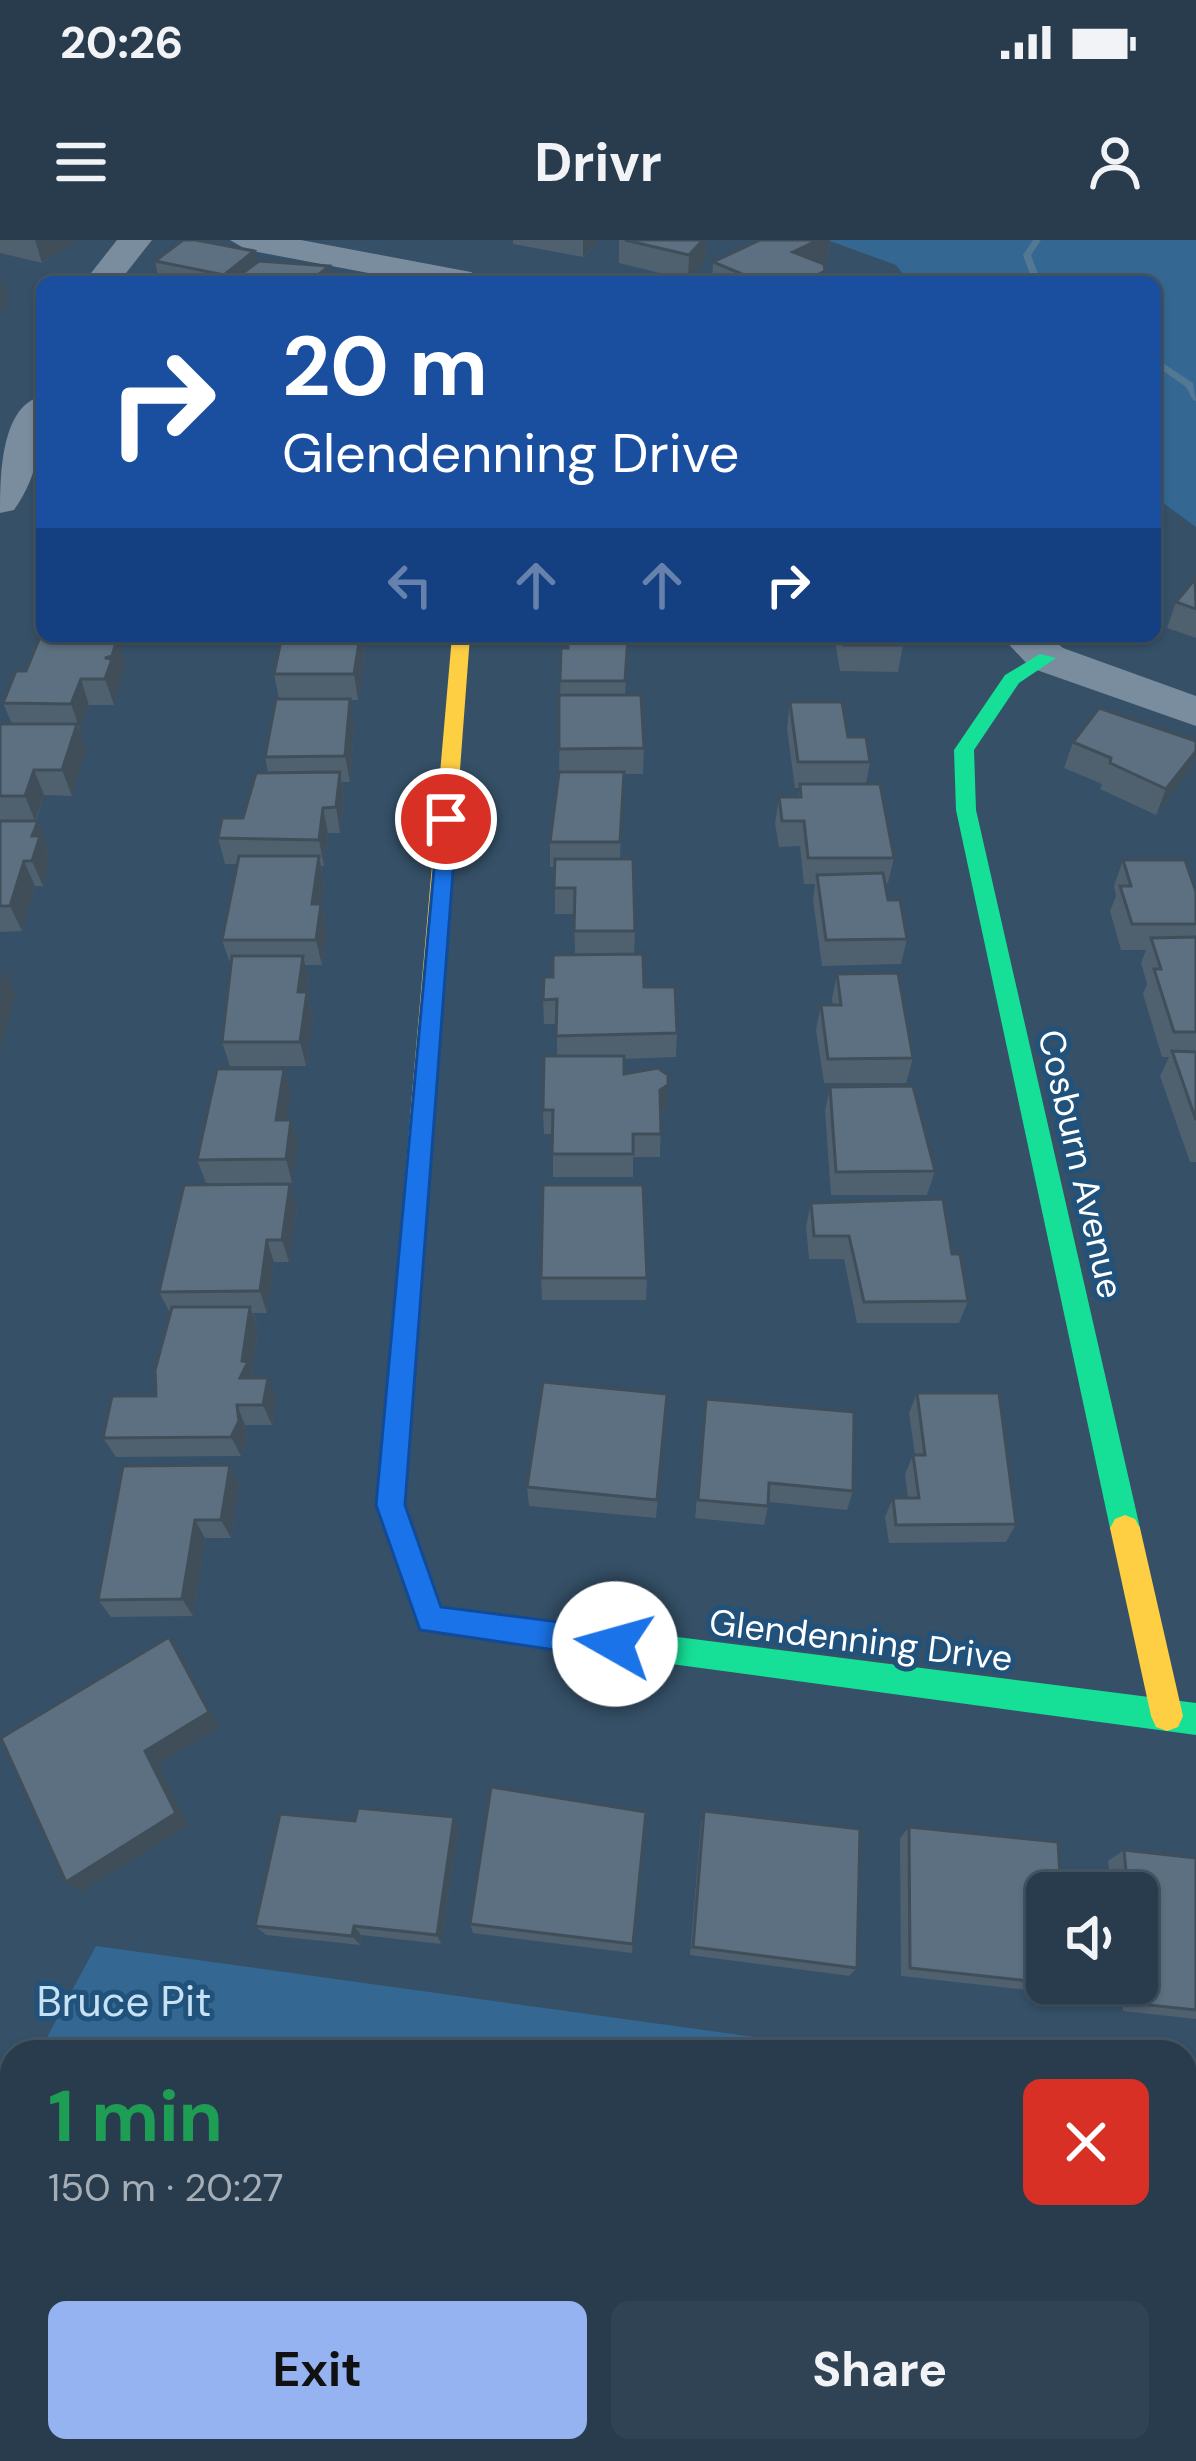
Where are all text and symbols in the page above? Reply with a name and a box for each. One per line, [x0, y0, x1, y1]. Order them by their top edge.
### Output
text: 20:26 [60, 13, 183, 72]
text: Drivr [534, 127, 662, 198]
icon: menu [48, 129, 114, 195]
icon: person [1082, 129, 1148, 195]
text: 20 m [282, 312, 488, 421]
icon: right [84, 324, 240, 480]
text: Glendenning Drive [282, 418, 740, 489]
icon: left [377, 552, 443, 618]
icon: ahead [503, 552, 569, 618]
icon: ahead [629, 552, 695, 618]
icon: right [755, 552, 821, 618]
pin [395, 768, 497, 870]
icon: arrive [413, 786, 479, 852]
street label: Cosburn Avenue [1027, 1025, 1135, 1303]
position arrow [552, 1581, 678, 1707]
street label: Glendenning Drive [707, 1598, 1015, 1682]
map controls [1026, 1872, 1158, 2004]
button: sound [1026, 1872, 1158, 2004]
park label: Bruce Pit [37, 1974, 211, 2029]
text: 1 min [48, 2070, 223, 2163]
button: close [1023, 2079, 1149, 2205]
text: 150 m · 20:27 [48, 2162, 283, 2213]
button: Exit [48, 2301, 587, 2439]
button: Share [611, 2301, 1149, 2439]

